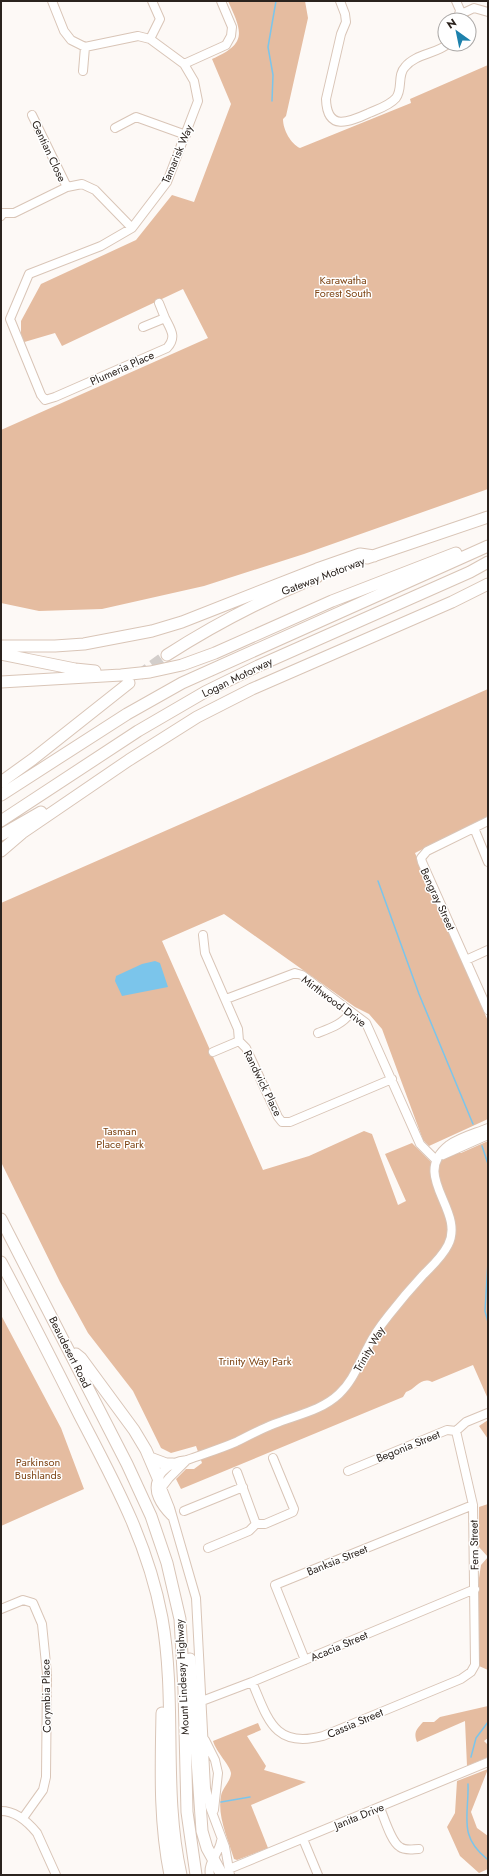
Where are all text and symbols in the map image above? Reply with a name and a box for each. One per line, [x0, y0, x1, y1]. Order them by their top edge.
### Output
north arrow [437, 12, 477, 52]
text: N [444, 15, 460, 33]
street label: Gentian Close [28, 118, 70, 185]
street label: Tamarisk Way [157, 122, 197, 186]
park label: Karawatha Forest South [314, 272, 372, 301]
street label: Plumeria Place [87, 347, 157, 389]
street label: Gateway Motorway [279, 553, 367, 599]
street label: Logan Motorway [199, 653, 275, 701]
street label: Bengray Street [417, 865, 460, 933]
street label: Mirthwood Drive [298, 971, 370, 1031]
street label: Randwick Place [240, 1047, 286, 1119]
park label: Tasman Place Park [96, 1123, 144, 1152]
street label: Beaudesert Road [45, 1313, 95, 1391]
street label: Trinity Way [350, 1323, 389, 1375]
park label: Trinity Way Park [218, 1353, 292, 1369]
street label: Begonia Street [374, 1426, 443, 1466]
park label: Parkinson Bushlands [15, 1454, 62, 1483]
street label: Fern Street [466, 1520, 482, 1570]
street label: Banksia Street [304, 1540, 370, 1579]
street label: Mount Lindesay Highway [171, 1619, 193, 1735]
street label: Acacia Street [308, 1627, 370, 1665]
street label: Corymbia Place [37, 1659, 55, 1733]
street label: Cassia Street [325, 1704, 386, 1742]
street label: Janita Drive [330, 1799, 387, 1834]

